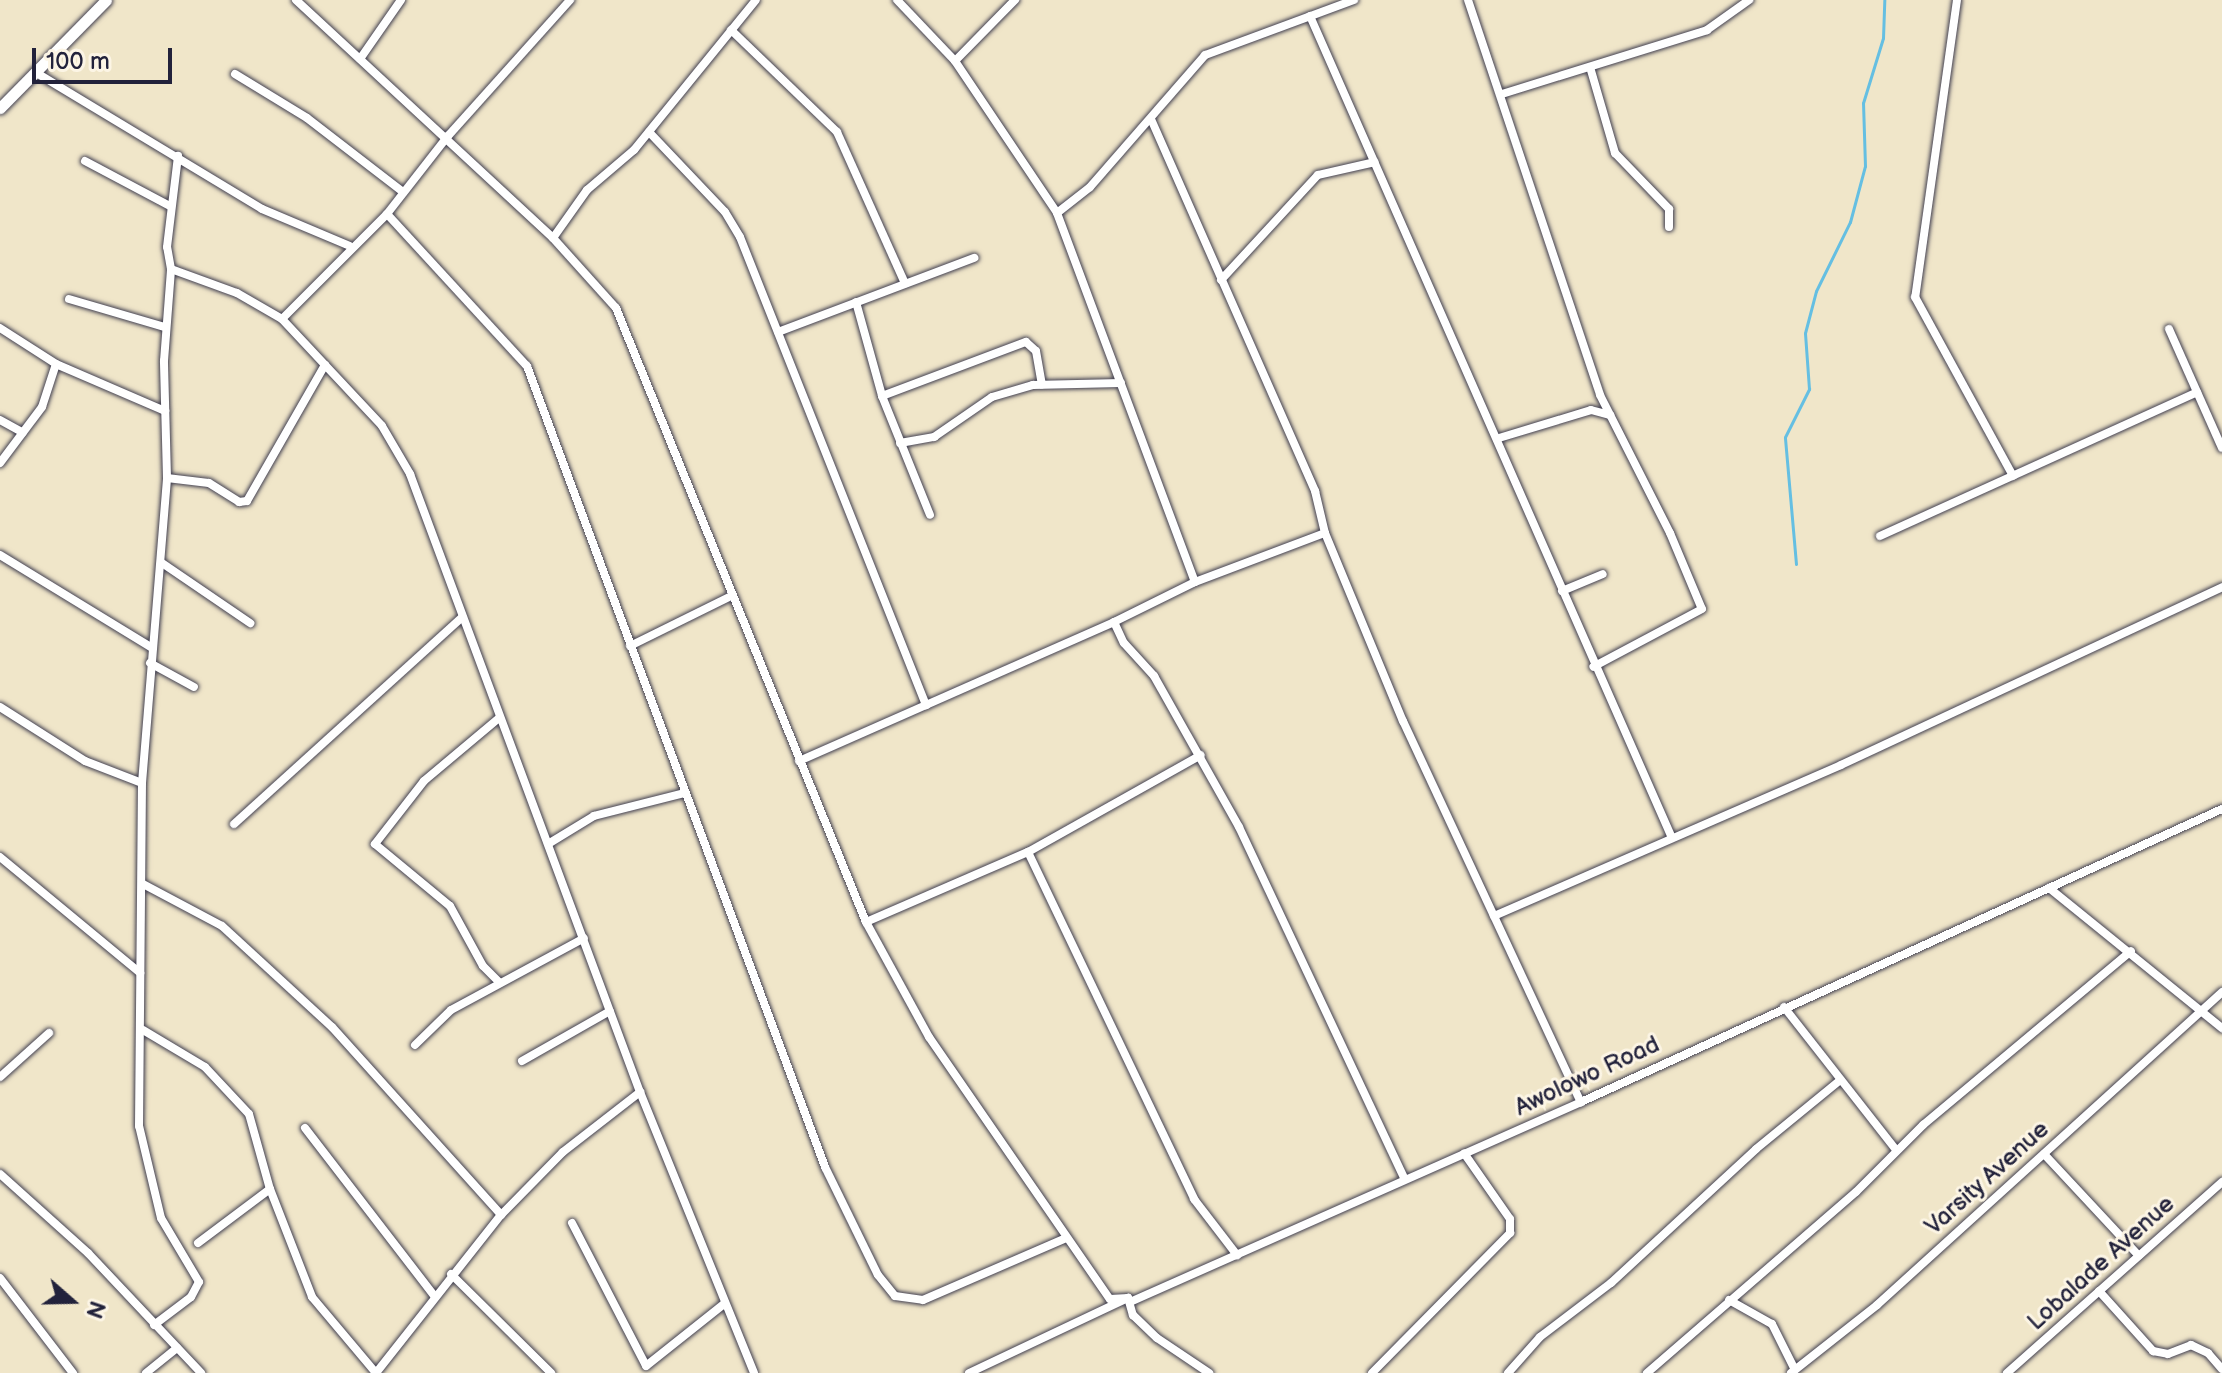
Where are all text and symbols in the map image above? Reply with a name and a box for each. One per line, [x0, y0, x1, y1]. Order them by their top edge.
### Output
scale bar [36, 32, 176, 82]
text: 100 m [46, 47, 110, 76]
street label: Awolowo Road [1510, 1030, 1664, 1122]
street label: Varsity Avenue [1919, 1114, 2055, 1242]
street label: Lobalade Avenue [2022, 1190, 2180, 1336]
north arrow [32, 1261, 112, 1341]
text: N [80, 1297, 111, 1322]

